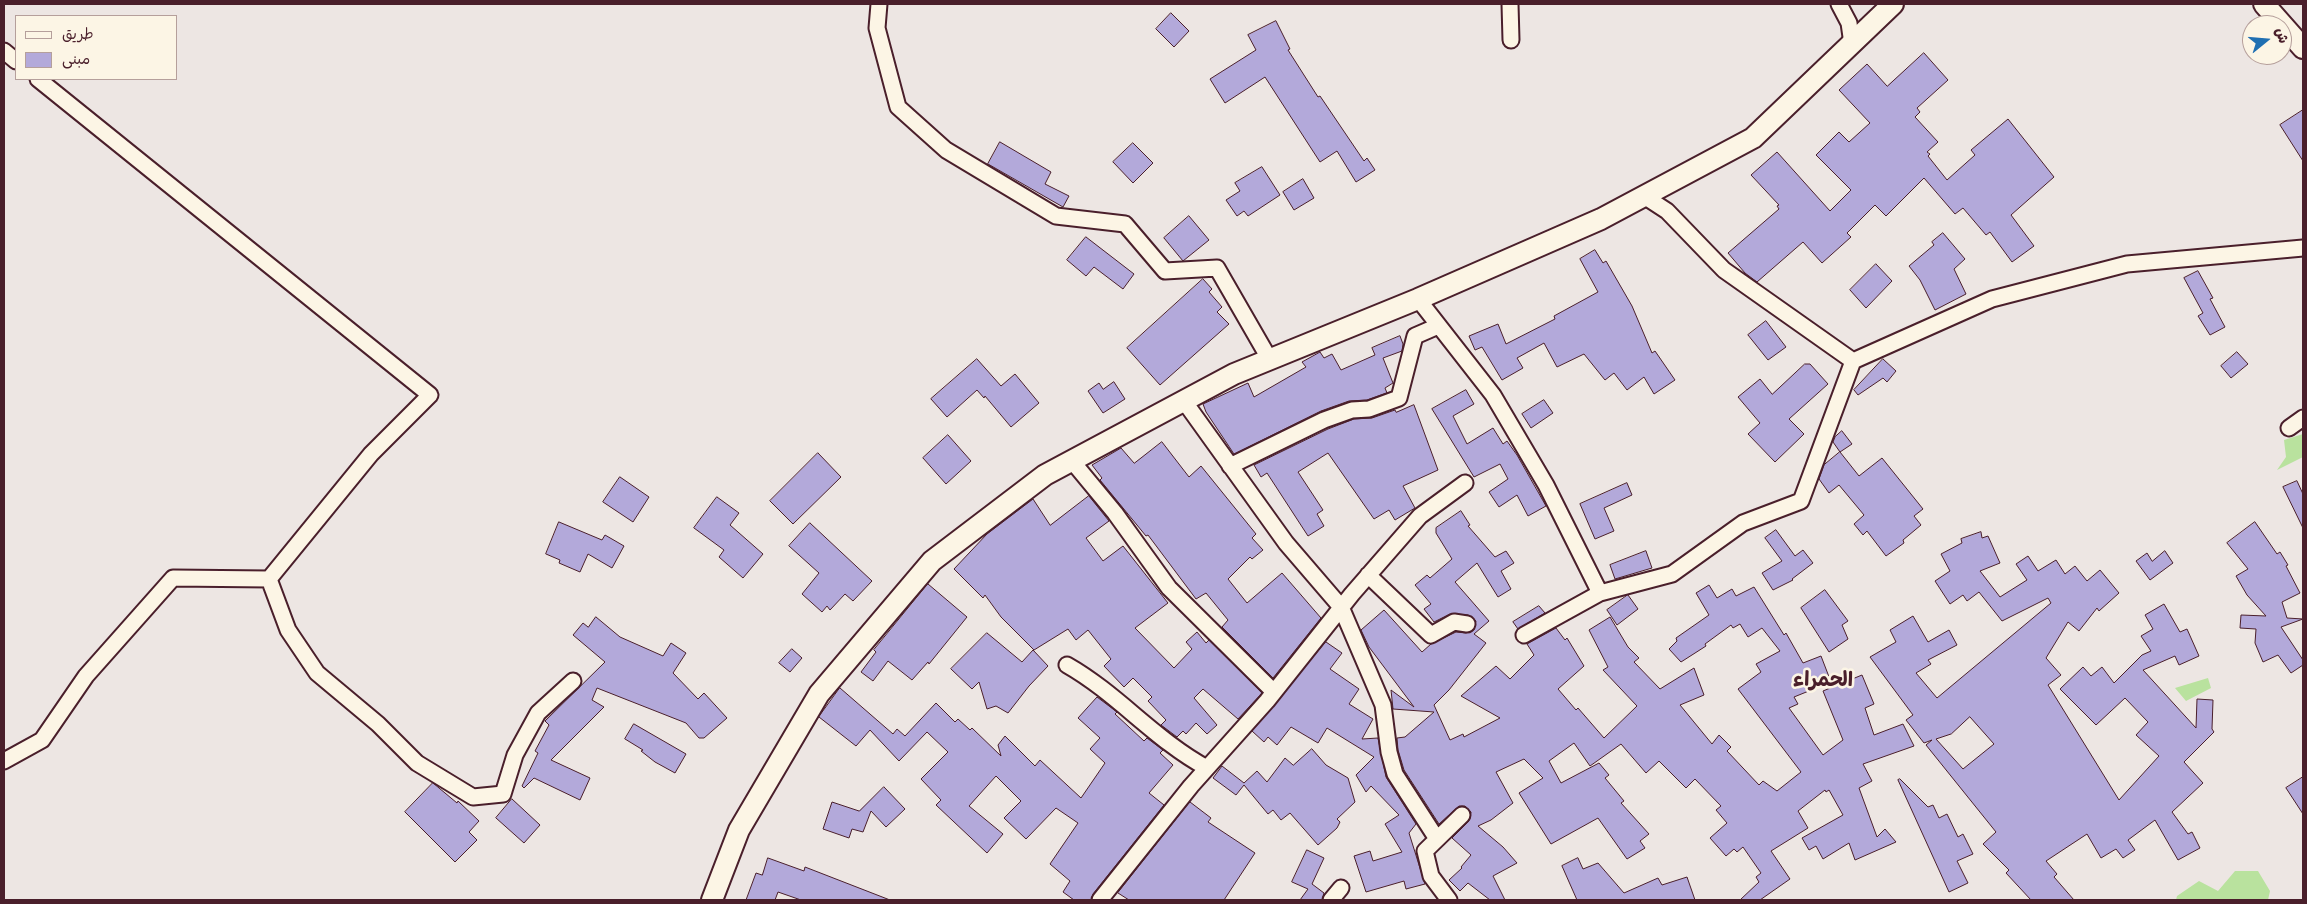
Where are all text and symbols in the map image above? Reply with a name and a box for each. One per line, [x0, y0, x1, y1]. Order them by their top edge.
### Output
legend [15, 15, 178, 80]
north arrow [2242, 15, 2292, 65]
text: طريق [62, 25, 94, 47]
text: ش [2269, 26, 2292, 46]
text: مبنى [62, 50, 90, 72]
district label: الحمراء [1793, 671, 1853, 695]

